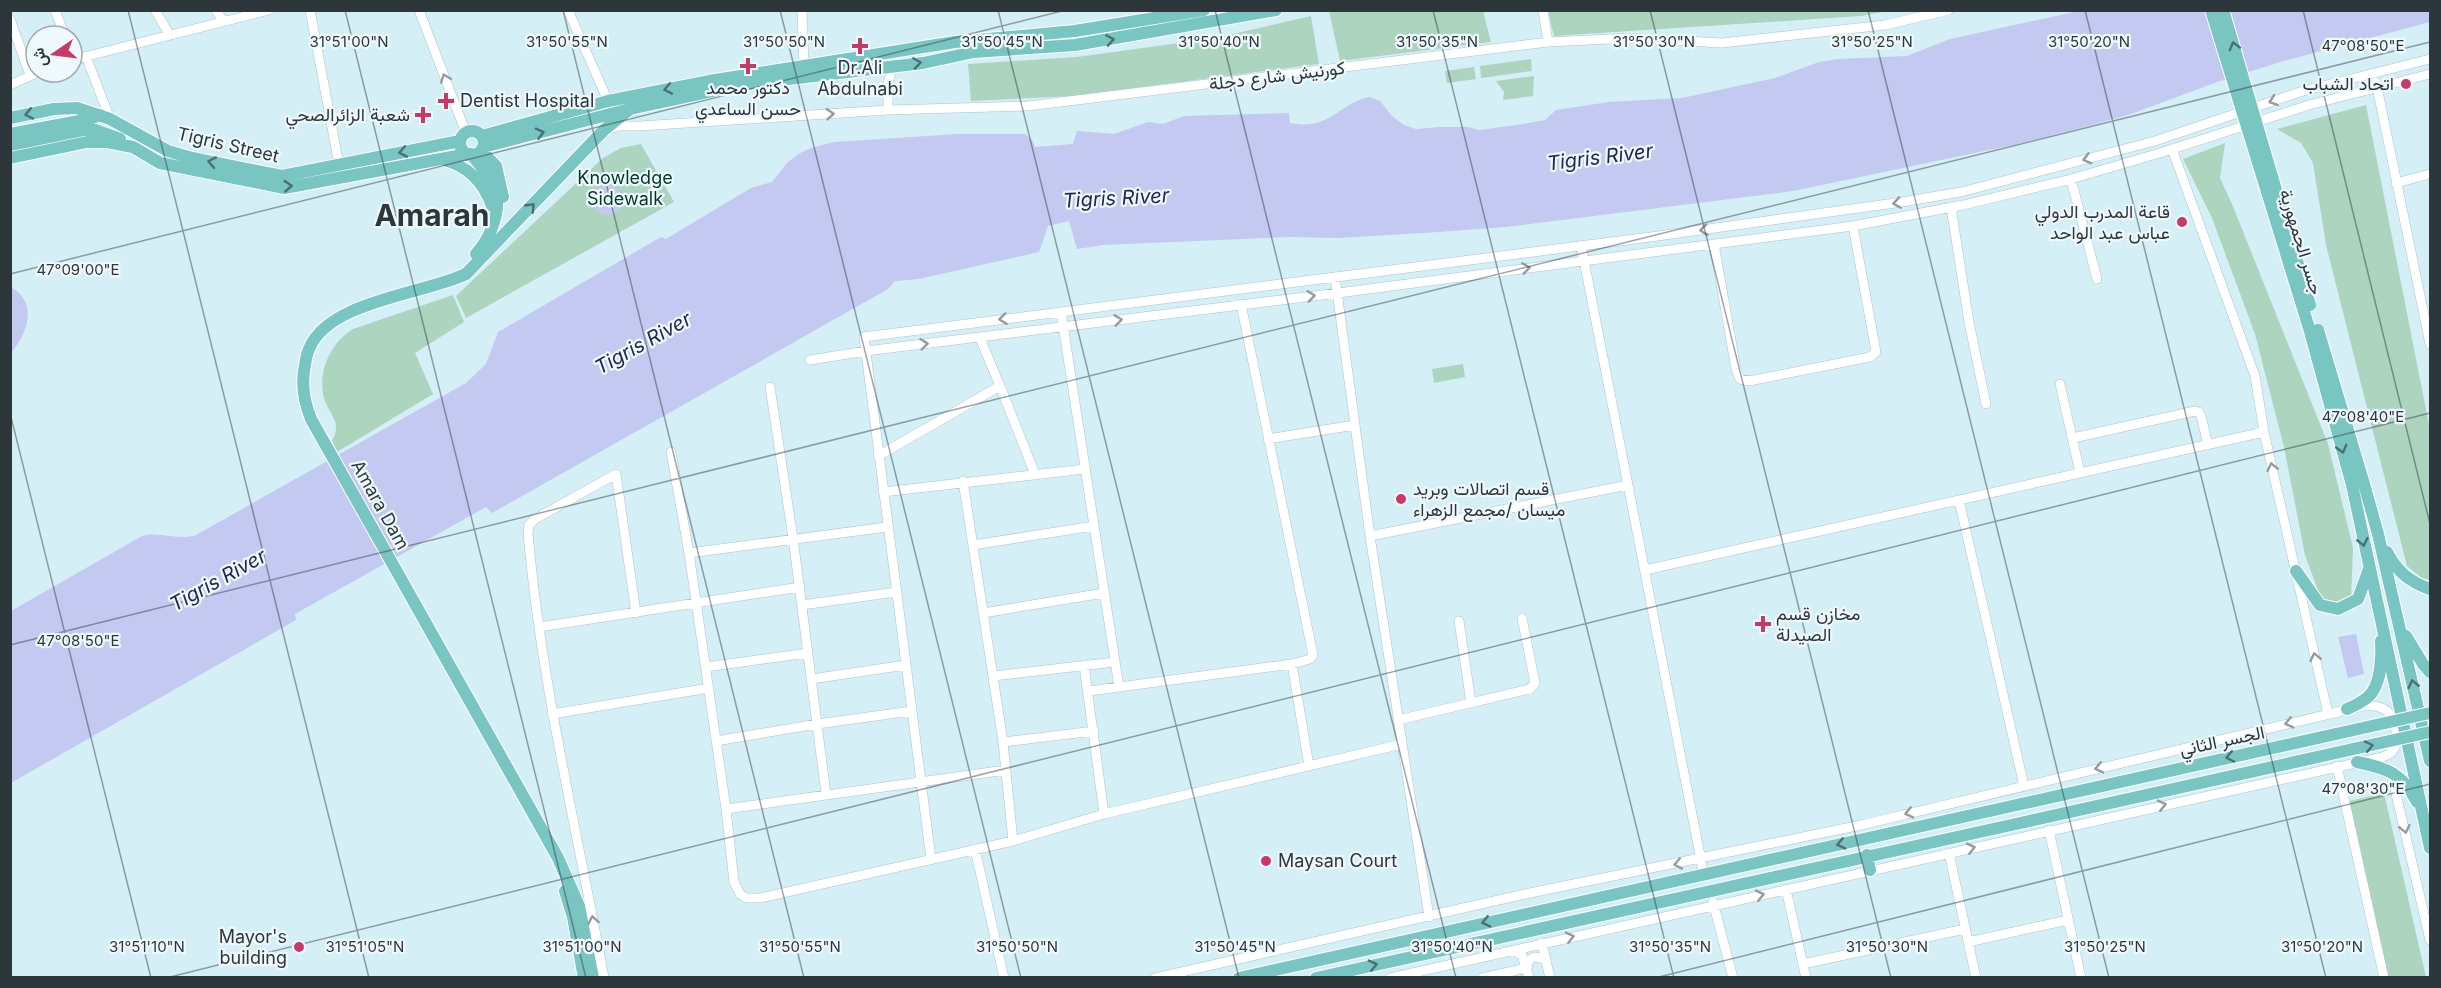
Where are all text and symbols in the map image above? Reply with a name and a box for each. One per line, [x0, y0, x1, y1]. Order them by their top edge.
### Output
north arrow [24, 24, 84, 84]
text: 31°51'00"N [309, 32, 389, 51]
text: 31°50'55"N [526, 32, 608, 51]
text: 31°50'50"N [743, 32, 825, 51]
text: 31°50'45"N [961, 32, 1043, 51]
text: 31°50'40"N [1178, 32, 1260, 51]
text: 31°50'35"N [1396, 32, 1478, 51]
text: 31°50'30"N [1613, 32, 1695, 51]
text: 31°50'25"N [1831, 32, 1913, 51]
text: 31°50'20"N [2048, 32, 2130, 51]
one-way arrow [1106, 34, 1115, 46]
text: 47°08'50"E [2322, 36, 2404, 55]
marker: Dr.Ali Abdulnabi [851, 37, 869, 55]
one-way arrow [2228, 41, 2241, 51]
text: ش [27, 46, 51, 69]
marker: دكتور محمد حسن الساعدي [739, 57, 757, 75]
place label: Dr.Ali Abdulnabi [817, 57, 903, 99]
street label: كورنيش شارع دجلة [1208, 57, 1346, 96]
one-way arrow [913, 58, 922, 70]
one-way arrow [440, 73, 452, 84]
place label: اتحاد الشباب [2302, 73, 2394, 94]
place label: دكتور محمد حسن الساعدي [695, 77, 801, 124]
marker: اتحاد الشباب [2399, 77, 2413, 91]
one-way arrow [664, 82, 674, 95]
place label: Dentist Hospital [460, 90, 594, 111]
marker: Dentist Hospital [437, 92, 455, 110]
one-way arrow [2268, 94, 2279, 107]
place label: شعبة الزائرالصحي [286, 104, 410, 130]
marker: شعبة الزائرالصحي [414, 106, 432, 124]
one-way arrow [24, 107, 34, 120]
one-way arrow [825, 107, 834, 120]
street label: Tigris Street [175, 123, 281, 166]
one-way arrow [535, 127, 545, 140]
water label: Tigris River [1546, 139, 1655, 175]
one-way arrow [398, 145, 408, 158]
one-way arrow [2082, 152, 2092, 164]
one-way arrow [207, 156, 217, 169]
park label: Knowledge Sidewalk [577, 167, 673, 209]
one-way arrow [283, 180, 293, 193]
water label: Tigris River [1062, 183, 1170, 213]
street label: جسر الجمهورية [2275, 187, 2327, 297]
district label: Amarah [374, 197, 490, 233]
one-way arrow [1892, 197, 1901, 209]
place label: قاعة المدرب الدولي عباس عبد الواحد [2035, 201, 2170, 244]
one-way arrow [524, 204, 535, 214]
marker: قاعة المدرب الدولي عباس عبد الواحد [2175, 215, 2189, 229]
one-way arrow [1699, 223, 1708, 235]
text: 47°09'00"E [36, 260, 120, 279]
one-way arrow [1521, 263, 1530, 275]
one-way arrow [1307, 290, 1316, 303]
water label: Tigris River [591, 306, 696, 379]
one-way arrow [998, 312, 1008, 325]
one-way arrow [1113, 315, 1122, 327]
one-way arrow [920, 338, 929, 351]
text: 47°08'40"E [2322, 407, 2404, 426]
one-way arrow [2335, 443, 2347, 454]
street label: Amara Dam [347, 456, 414, 553]
one-way arrow [2267, 462, 2280, 472]
place label: قسم اتصالات وبريد ميسان /مجمع الزهراء [1413, 478, 1565, 522]
marker: قسم اتصالات وبريد ميسان /مجمع الزهراء [1394, 492, 1408, 506]
one-way arrow [2356, 537, 2369, 547]
water label: Tigris River [166, 543, 271, 616]
place label: مخازن قسم الصيدلة [1776, 603, 1860, 645]
marker: مخازن قسم الصيدلة [1754, 615, 1772, 633]
text: 47°08'50"E [37, 631, 119, 650]
one-way arrow [2310, 652, 2323, 662]
one-way arrow [2407, 679, 2420, 689]
one-way arrow [2284, 716, 2294, 729]
street label: الجسر الثاني [2177, 721, 2267, 765]
one-way arrow [2364, 740, 2374, 753]
one-way arrow [2225, 750, 2235, 763]
one-way arrow [2094, 761, 2104, 774]
text: 47°08'30"E [2322, 779, 2404, 798]
one-way arrow [2156, 800, 2166, 813]
one-way arrow [1904, 806, 1914, 819]
one-way arrow [2397, 823, 2410, 833]
one-way arrow [1836, 836, 1846, 849]
one-way arrow [1966, 842, 1976, 855]
place label: Maysan Court [1278, 850, 1397, 871]
marker: Maysan Court [1259, 854, 1273, 868]
one-way arrow [1673, 857, 1683, 870]
one-way arrow [1755, 889, 1765, 902]
one-way arrow [588, 915, 600, 925]
one-way arrow [1482, 915, 1492, 928]
place label: Mayor's building [219, 926, 287, 968]
one-way arrow [1565, 931, 1575, 944]
text: 31°51'10"N [109, 937, 185, 956]
text: 31°51'05"N [326, 937, 404, 956]
text: 31°51'00"N [542, 937, 622, 956]
text: 31°50'55"N [759, 937, 841, 956]
text: 31°50'50"N [976, 937, 1058, 956]
text: 31°50'45"N [1194, 937, 1276, 956]
text: 31°50'40"N [1411, 937, 1493, 956]
text: 31°50'35"N [1629, 937, 1711, 956]
text: 31°50'30"N [1846, 937, 1928, 956]
text: 31°50'25"N [2064, 937, 2146, 956]
text: 31°50'20"N [2281, 937, 2363, 956]
marker: Mayor's building [292, 940, 306, 954]
one-way arrow [1368, 959, 1378, 972]

